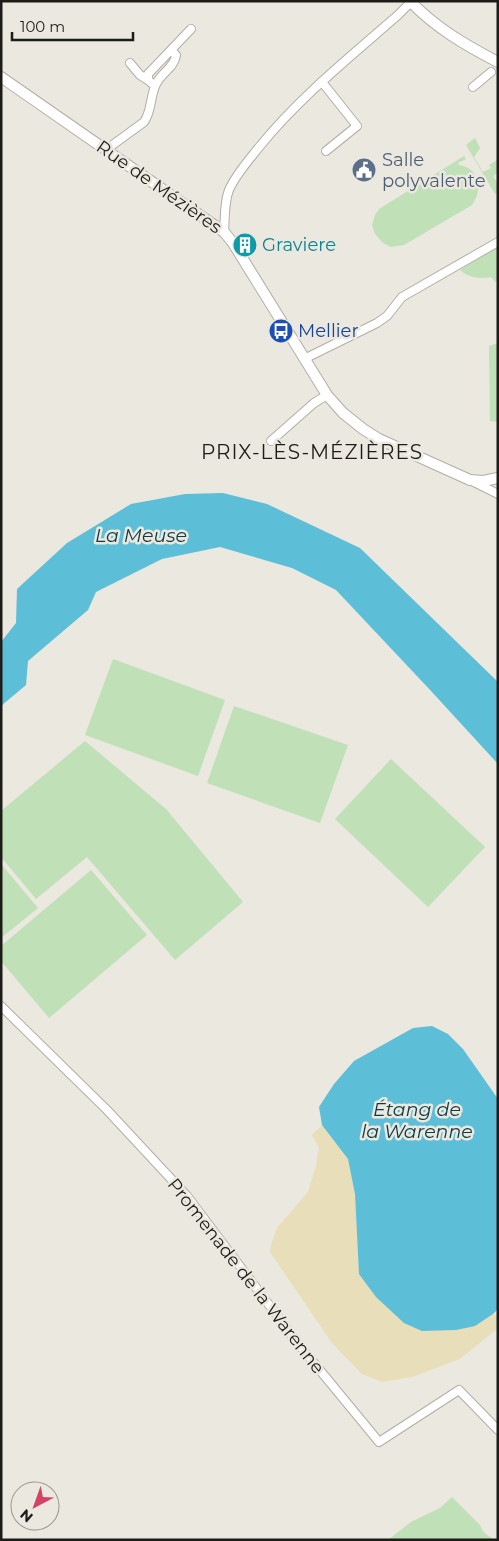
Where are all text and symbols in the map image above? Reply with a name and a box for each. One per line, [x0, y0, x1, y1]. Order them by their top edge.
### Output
scale bar [12, 10, 134, 42]
text: 100 m [20, 17, 65, 36]
street label: Rue de Mézières [92, 136, 226, 239]
place label: Salle polyvalente [382, 149, 486, 192]
public building icon: Salle polyvalente [351, 157, 377, 183]
building icon: Graviere [232, 232, 258, 258]
place label: Graviere [262, 234, 336, 256]
bus stop icon: Mellier [268, 318, 294, 344]
place label: Mellier [298, 320, 359, 342]
district label: PRIX-LÈS-MÉZIÈRES [201, 440, 423, 464]
water label: La Meuse [95, 524, 187, 547]
water label: Étang de la Warenne [361, 1098, 473, 1143]
street label: Promenade de la Warenne [163, 1174, 329, 1378]
north arrow [10, 1481, 60, 1531]
text: N [16, 1505, 37, 1526]

